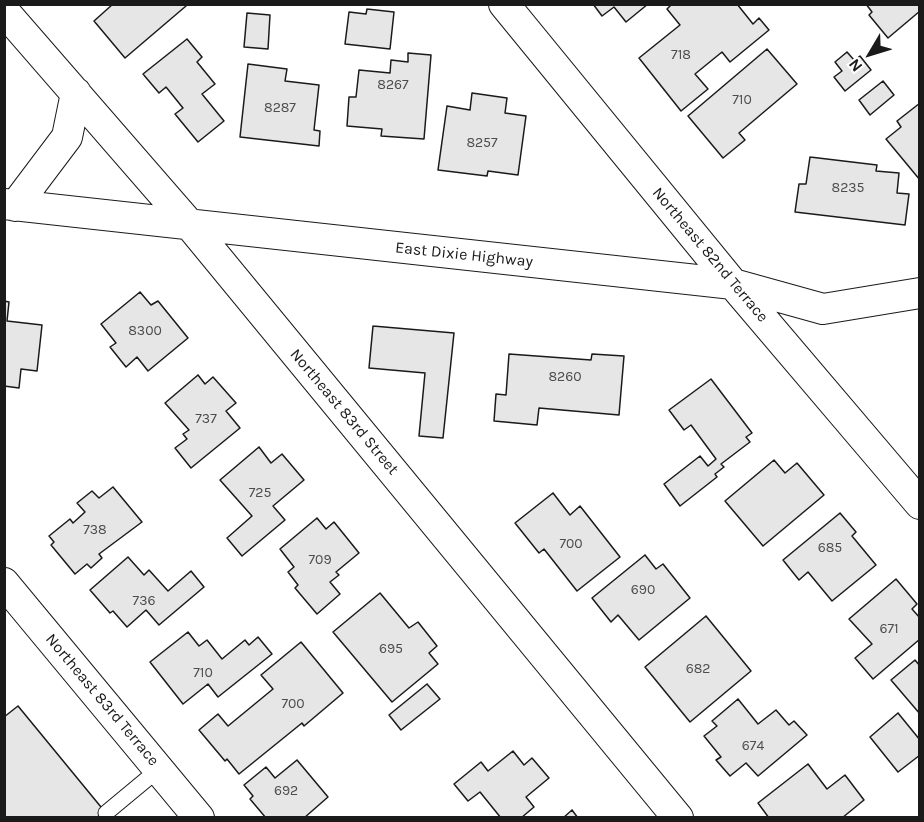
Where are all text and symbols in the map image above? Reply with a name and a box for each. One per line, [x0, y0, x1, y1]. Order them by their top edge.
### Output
north arrow [840, 24, 900, 84]
house number: 718 [671, 47, 691, 63]
text: N [844, 55, 866, 76]
house number: 8267 [377, 77, 409, 93]
house number: 710 [732, 92, 752, 108]
house number: 8287 [264, 100, 296, 116]
house number: 8257 [466, 135, 498, 151]
house number: 8235 [832, 180, 864, 196]
street label: Northeast 82nd Terrace [648, 184, 772, 326]
street label: East Dixie Highway [394, 238, 534, 272]
house number: 8300 [128, 323, 162, 339]
street label: Northeast 83rd Street [286, 345, 402, 479]
house number: 8260 [548, 369, 582, 385]
house number: 737 [195, 411, 217, 427]
house number: 725 [249, 485, 271, 501]
house number: 738 [83, 522, 107, 538]
house number: 700 [559, 536, 583, 552]
house number: 685 [818, 540, 842, 556]
house number: 709 [308, 552, 332, 568]
house number: 690 [631, 582, 655, 598]
house number: 736 [133, 593, 155, 609]
house number: 671 [879, 621, 899, 637]
street label: Northeast 83rd Terrace [41, 630, 163, 770]
house number: 695 [379, 641, 403, 657]
house number: 682 [686, 661, 710, 677]
house number: 710 [193, 665, 213, 681]
house number: 700 [281, 696, 305, 712]
house number: 674 [742, 738, 764, 754]
house number: 692 [274, 783, 298, 799]

